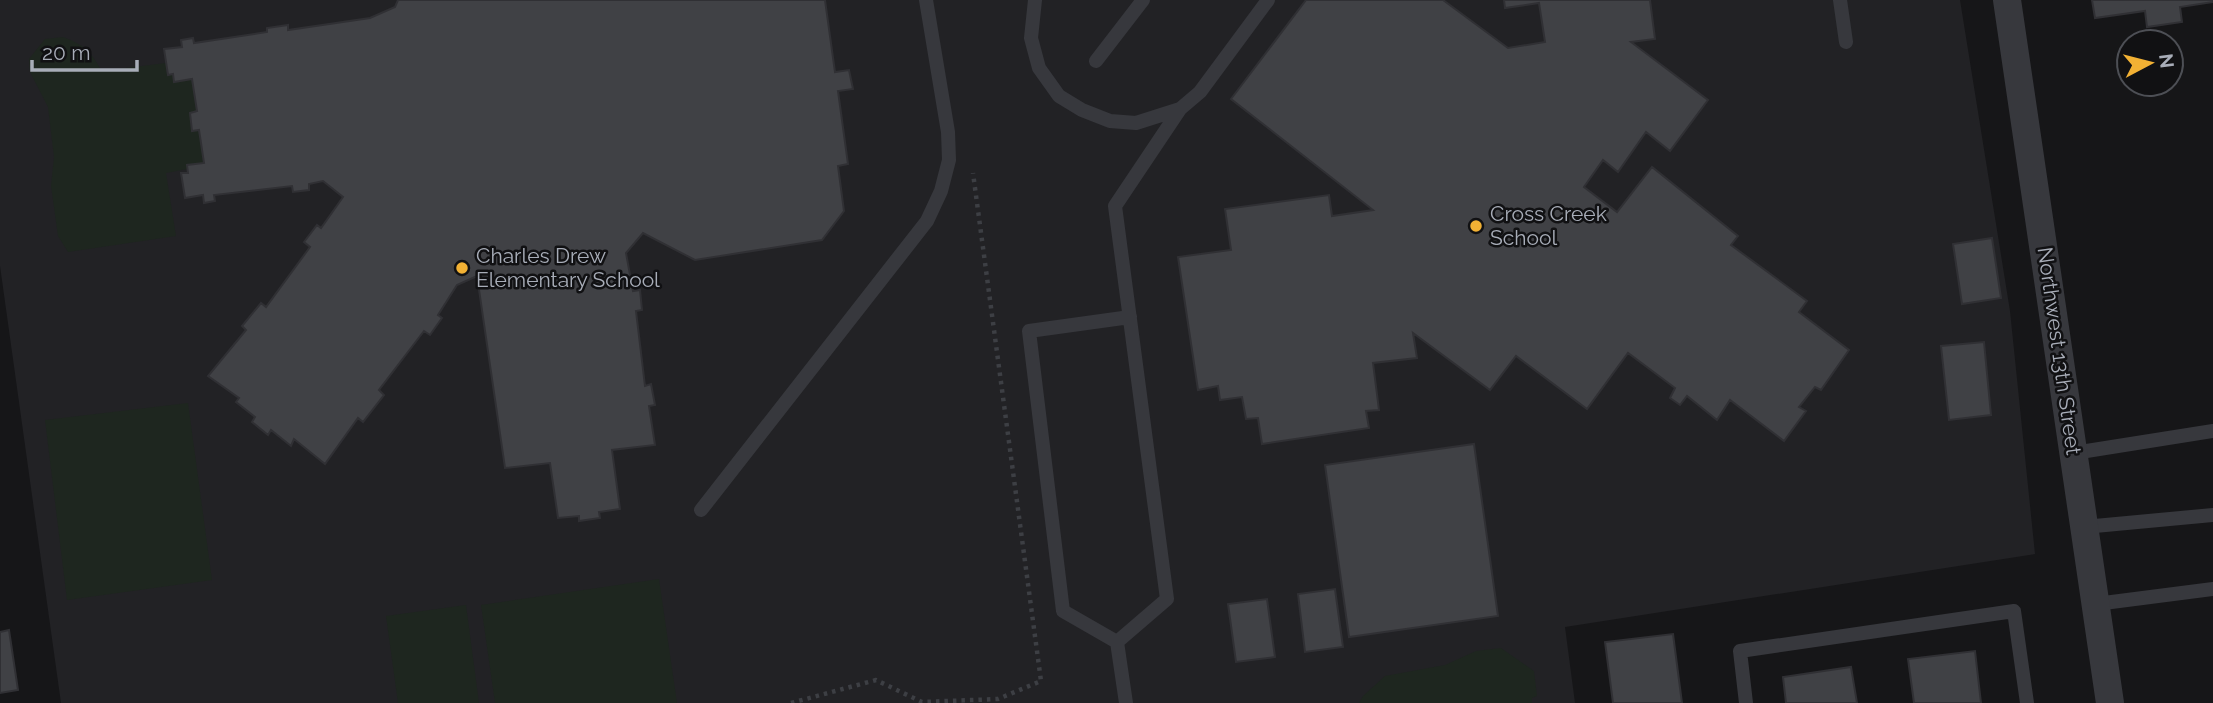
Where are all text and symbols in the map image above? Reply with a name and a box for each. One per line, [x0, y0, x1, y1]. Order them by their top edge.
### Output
scale bar [32, 28, 136, 72]
north arrow [2115, 28, 2185, 98]
text: 20 m [42, 40, 90, 65]
text: N [2155, 52, 2179, 69]
place label: Cross Creek School [1490, 201, 1607, 250]
marker: Cross Creek School [1468, 218, 1484, 234]
place label: Charles Drew Elementary School [476, 243, 660, 292]
street label: Northwest 13th Street [2033, 245, 2086, 456]
marker: Charles Drew Elementary School [454, 260, 470, 276]

